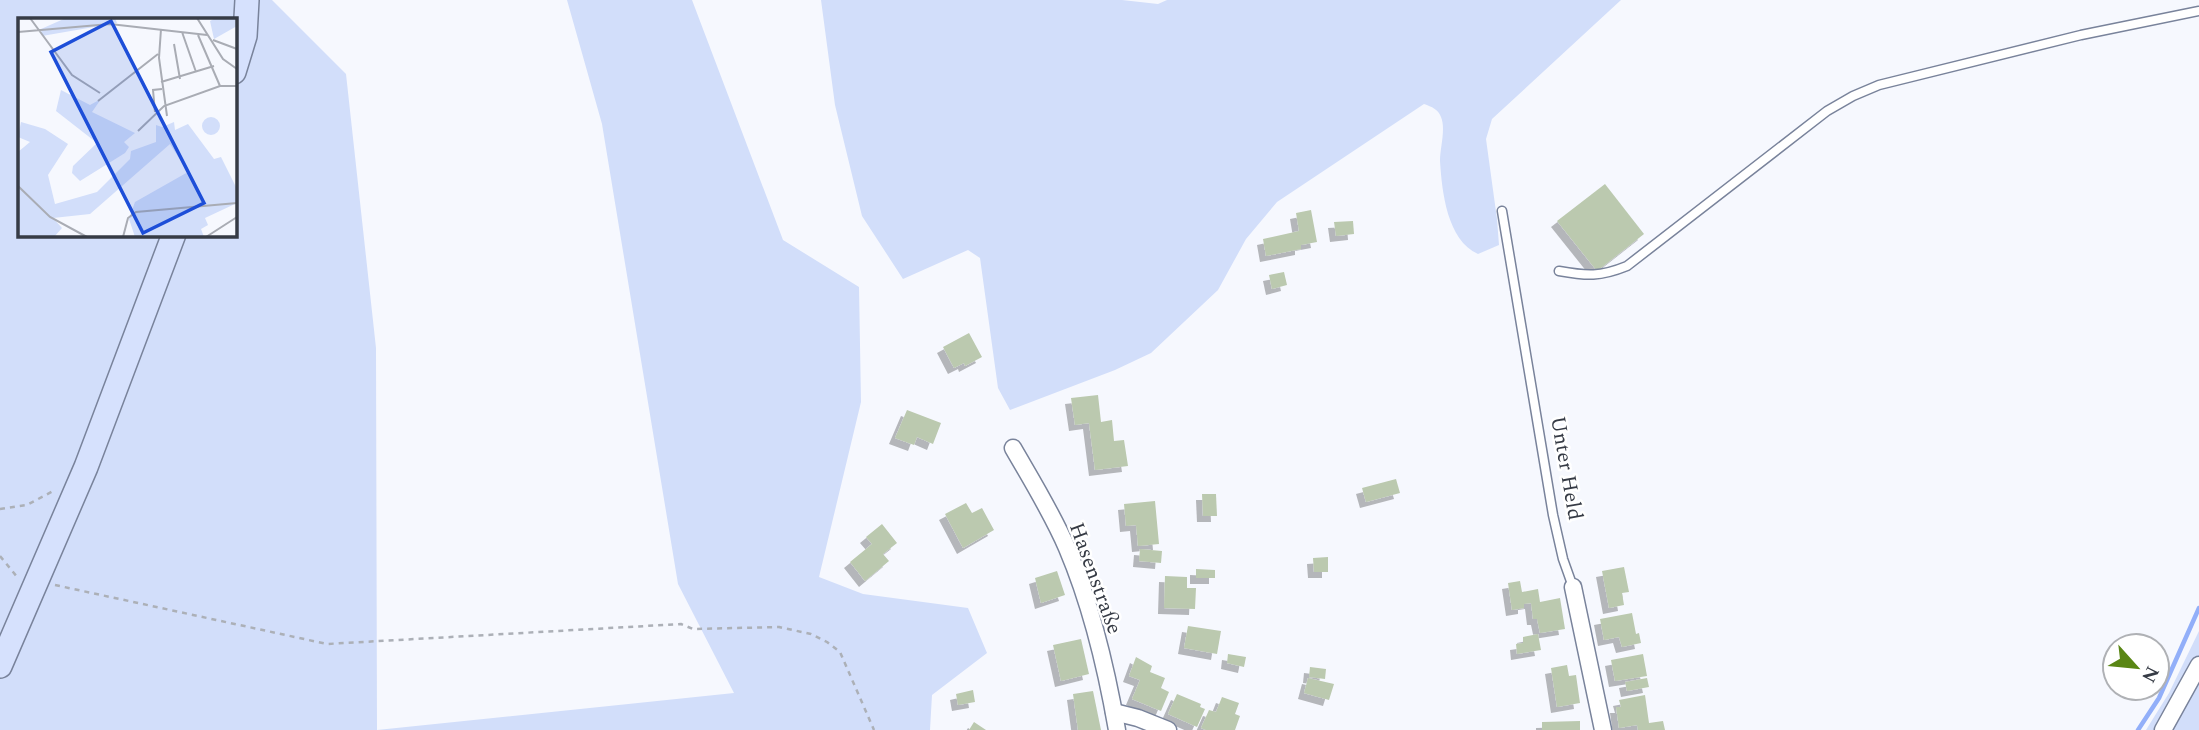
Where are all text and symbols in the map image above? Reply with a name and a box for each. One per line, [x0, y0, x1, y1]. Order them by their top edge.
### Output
inset map [18, 18, 236, 236]
street label: Unter Held [1541, 414, 1591, 523]
street label: Hasenstraße [1060, 518, 1130, 639]
north arrow [2101, 632, 2171, 702]
text: N [2133, 661, 2166, 688]

